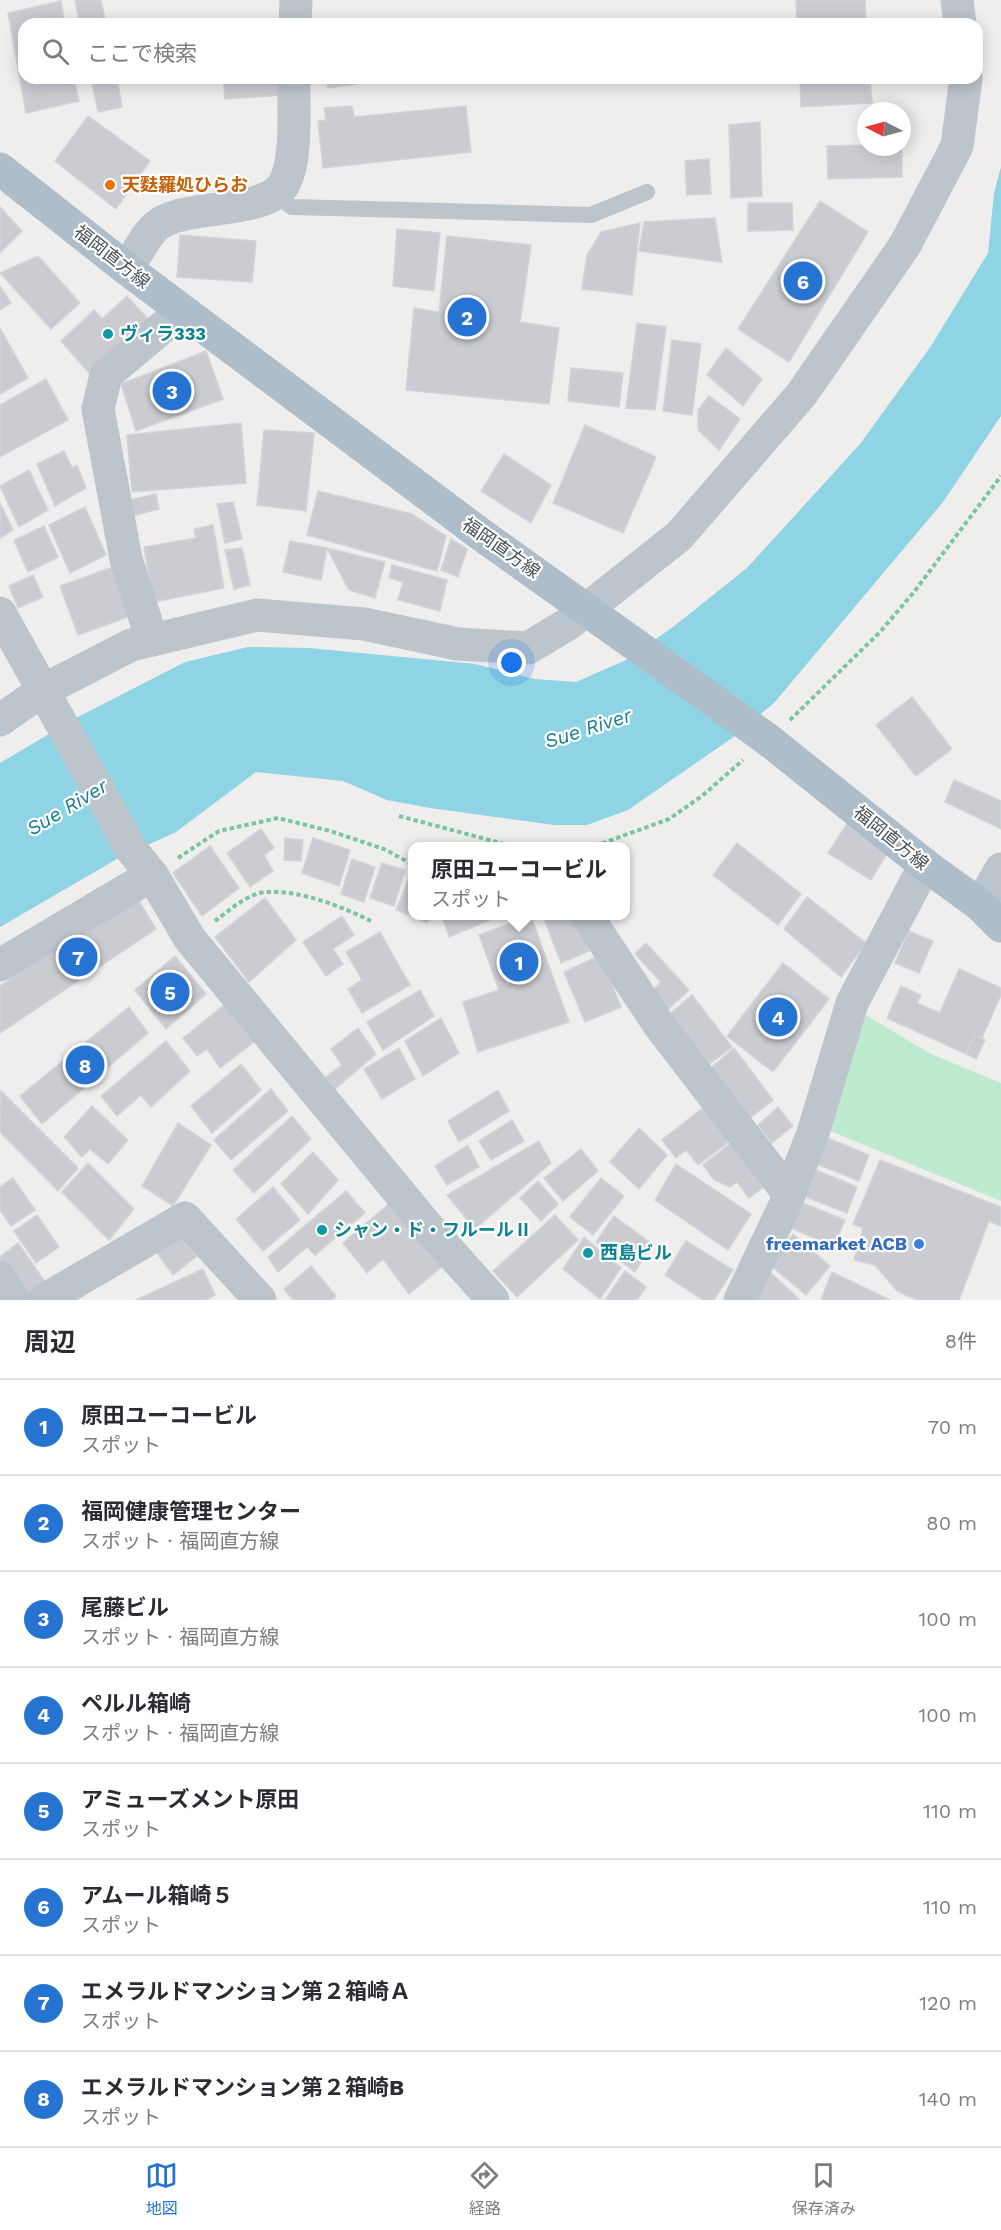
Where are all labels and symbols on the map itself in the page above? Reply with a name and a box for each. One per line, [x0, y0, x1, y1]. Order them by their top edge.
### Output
north arrow [857, 102, 911, 156]
place label: 天麩羅処ひらお [122, 174, 248, 195]
marker: 天麩羅処ひらお [103, 178, 117, 192]
street label: 福岡直方線 [70, 221, 154, 293]
pin: 6 [784, 258, 822, 304]
pin: 2 [448, 294, 486, 340]
place label: ヴィラ333 [120, 323, 206, 344]
marker: ヴィラ333 [101, 327, 115, 341]
pin: 3 [152, 368, 192, 414]
street label: 福岡直方線 [458, 513, 544, 582]
your location [497, 648, 526, 677]
water label: Sue River [541, 702, 636, 753]
water label: Sue River [22, 773, 113, 840]
street label: 福岡直方線 [850, 801, 933, 874]
pin: 7 [58, 934, 98, 980]
pin: 1 [500, 940, 538, 984]
pin: 5 [150, 970, 190, 1014]
pin: 4 [758, 994, 798, 1040]
pin: 8 [66, 1042, 104, 1088]
place label: シャン・ド・フルールⅡ [334, 1219, 532, 1240]
marker: シャン・ド・フルールⅡ [315, 1223, 329, 1237]
place label: freemarket ACB [766, 1233, 907, 1254]
marker: freemarket ACB [912, 1237, 926, 1251]
place label: 西島ビル [600, 1242, 672, 1263]
marker: 西島ビル [581, 1246, 595, 1260]

